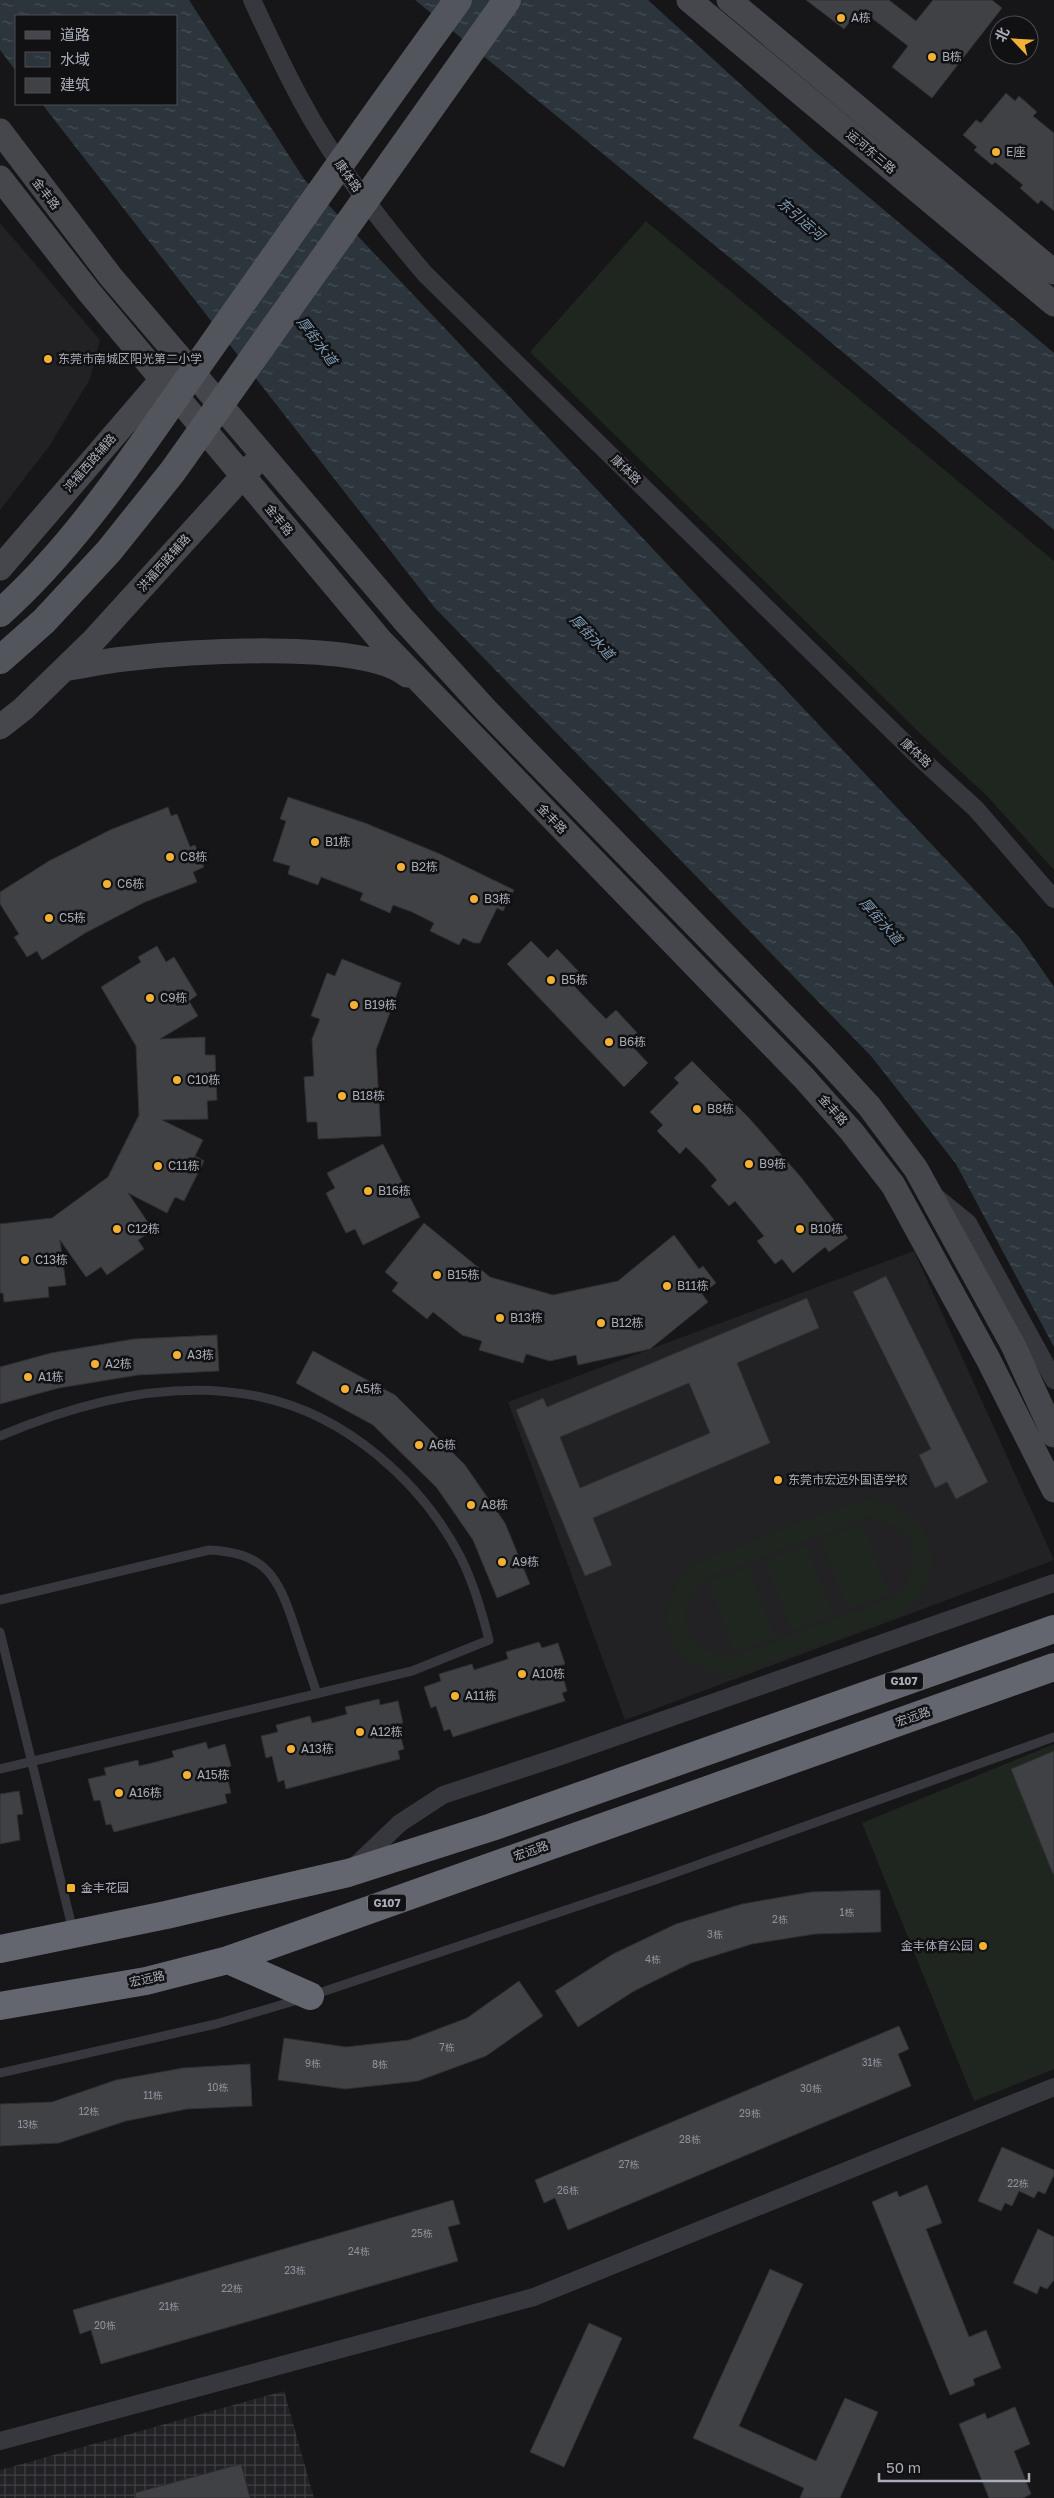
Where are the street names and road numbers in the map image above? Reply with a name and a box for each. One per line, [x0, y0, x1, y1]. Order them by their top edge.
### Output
street label: 运河东三路 [844, 127, 899, 177]
street label: 康体路 [332, 157, 365, 195]
street label: 金丰路 [29, 175, 63, 212]
street label: 鸿福西路辅路 [60, 431, 119, 495]
street label: 康体路 [608, 452, 645, 488]
street label: 金丰路 [262, 501, 297, 538]
street label: 洪福西路辅路 [134, 531, 193, 594]
street label: 康体路 [898, 735, 935, 770]
street label: 金丰路 [534, 800, 570, 837]
street label: 金丰路 [816, 1091, 851, 1128]
road number: G107 [885, 1672, 923, 1690]
street label: 宏远路 [893, 1704, 932, 1729]
street label: 宏远路 [511, 1838, 550, 1863]
road number: G107 [368, 1895, 406, 1912]
street label: 宏远路 [128, 1967, 166, 1990]

